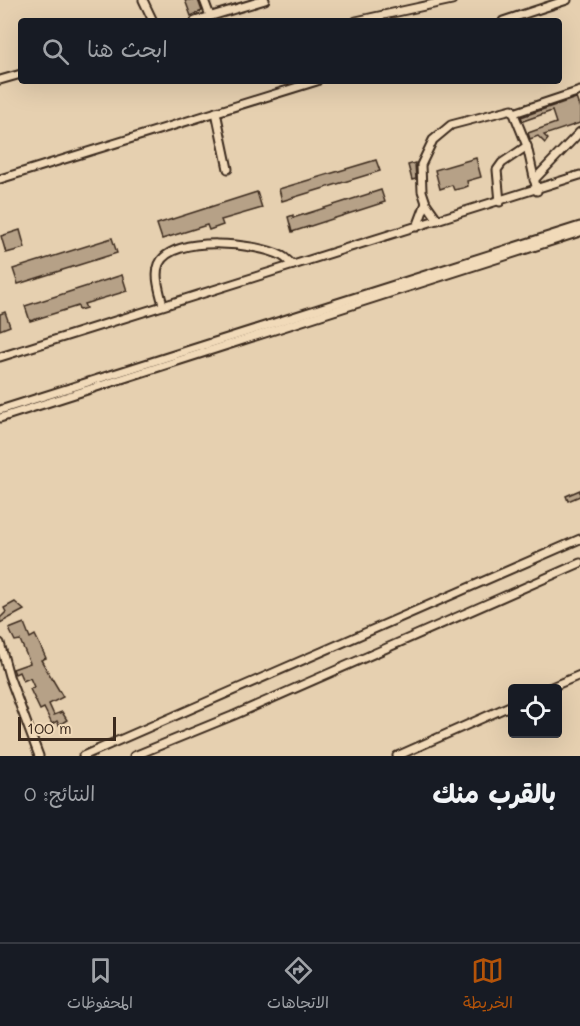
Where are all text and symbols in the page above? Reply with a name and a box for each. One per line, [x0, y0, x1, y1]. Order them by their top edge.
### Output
search box [18, 18, 562, 84]
text: ابحث هنا [87, 34, 168, 63]
icon: search [39, 35, 72, 68]
map controls [508, 684, 562, 738]
button: locate [508, 684, 562, 738]
scale bar [18, 714, 116, 742]
text: 100 m [27, 717, 72, 738]
text: بالقرب منك [433, 776, 556, 810]
text: النتائج: 0 [24, 780, 95, 806]
tab: المحفوظات [67, 954, 133, 1017]
tab: الاتجاهات [267, 954, 329, 1017]
tab: الخريطة [463, 954, 513, 1017]

